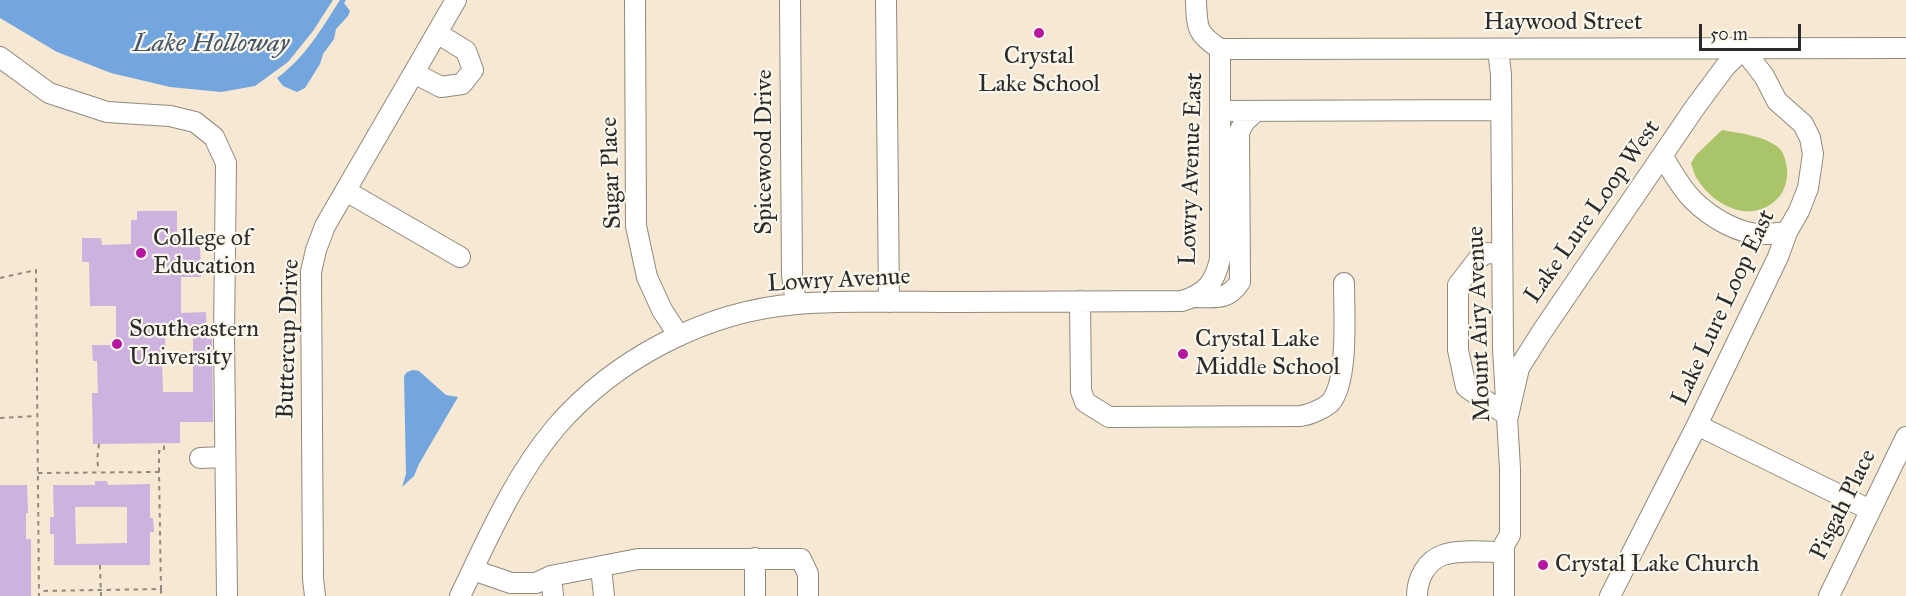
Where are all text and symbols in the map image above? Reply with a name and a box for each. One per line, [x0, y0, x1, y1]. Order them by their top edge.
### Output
street label: Haywood Street [1484, 9, 1642, 37]
scale bar [1702, 12, 1804, 50]
text: 50 m [1710, 23, 1748, 45]
marker: Crystal Lake School [1032, 26, 1046, 40]
water label: Lake Holloway [133, 29, 289, 61]
place label: Crystal Lake School [978, 43, 1100, 99]
street label: Spicewood Drive [751, 69, 779, 235]
street label: Lowry Avenue East [1174, 72, 1210, 266]
street label: Lake Lure Loop West [1519, 115, 1667, 309]
street label: Sugar Place [596, 116, 628, 230]
street label: Lake Lure Loop East [1666, 206, 1782, 410]
place label: College of Education [153, 225, 256, 281]
street label: Mount Airy Avenue [1462, 225, 1498, 423]
marker: College of Education [134, 246, 148, 260]
street label: Buttercup Drive [272, 258, 306, 420]
street label: Lowry Avenue [767, 263, 911, 299]
place label: Southeastern University [129, 316, 259, 372]
place label: Crystal Lake Middle School [1195, 326, 1340, 382]
marker: Southeastern University [110, 337, 124, 351]
marker: Crystal Lake Middle School [1176, 347, 1190, 361]
street label: Pisgah Place [1805, 445, 1883, 565]
place label: Crystal Lake Church [1555, 551, 1759, 579]
marker: Crystal Lake Church [1536, 558, 1550, 572]

